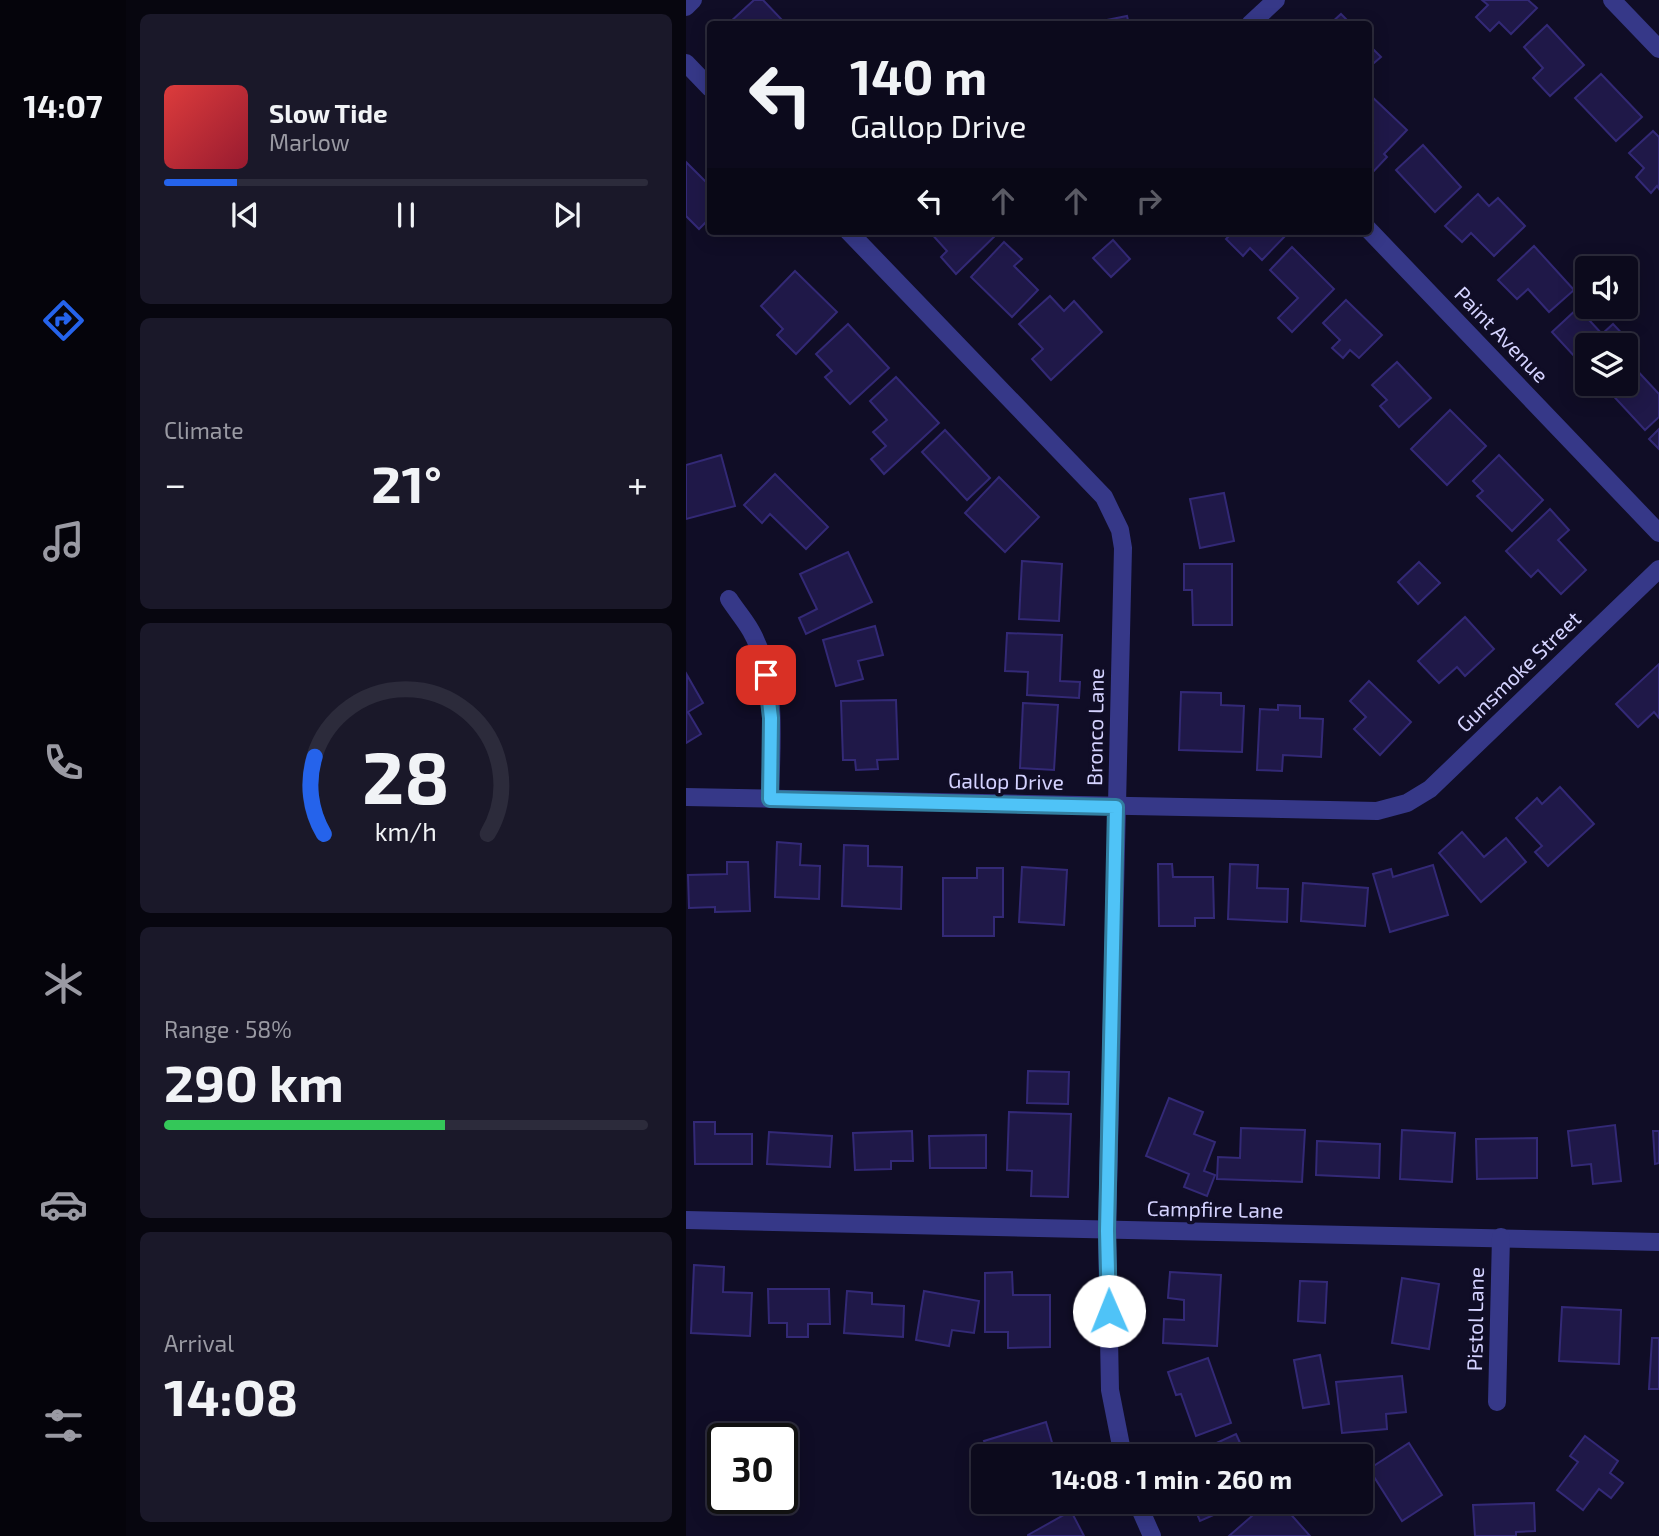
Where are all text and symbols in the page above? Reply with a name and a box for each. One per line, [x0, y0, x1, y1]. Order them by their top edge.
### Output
text: 140 m [850, 46, 987, 105]
icon: left [735, 49, 826, 140]
text: 14:07 [23, 86, 103, 124]
text: Slow Tide [269, 97, 388, 128]
text: Gallop Drive [850, 106, 1027, 144]
text: Marlow [269, 128, 350, 156]
icon: left [911, 182, 949, 220]
icon: ahead [984, 182, 1022, 220]
icon: ahead [1057, 182, 1095, 220]
icon: right [1130, 182, 1168, 220]
icon: previous [226, 196, 264, 234]
icon: pause [387, 196, 425, 234]
icon: next [548, 196, 586, 234]
map controls [1575, 256, 1638, 396]
button: sound [1575, 256, 1638, 319]
street label: Paint Avenue [1450, 281, 1554, 387]
icon: directions [39, 296, 88, 345]
button: layers [1575, 333, 1638, 396]
text: Climate [164, 416, 244, 444]
text: 21° [371, 451, 442, 513]
text: − [164, 460, 186, 506]
text: + [627, 460, 648, 506]
icon: music [39, 517, 88, 566]
street label: Gunsmoke Street [1451, 605, 1585, 737]
pin [736, 645, 796, 705]
icon: arrive [747, 656, 785, 694]
street label: Bronco Lane [1081, 668, 1108, 786]
text: 28 [362, 731, 450, 819]
icon: phone [39, 738, 88, 787]
street label: Gallop Drive [948, 767, 1064, 794]
text: km/h [375, 816, 437, 846]
icon: climate [39, 959, 88, 1008]
text: Range · 58% [164, 1015, 292, 1043]
text: 290 km [164, 1050, 344, 1112]
icon: car [39, 1180, 88, 1229]
street label: Campfire Lane [1146, 1195, 1284, 1222]
street label: Pistol Lane [1461, 1267, 1488, 1371]
position arrow [1072, 1274, 1146, 1348]
text: Arrival [164, 1329, 234, 1357]
text: 14:08 [164, 1364, 298, 1426]
icon: filters [39, 1401, 88, 1450]
speed limit sign: 30 [707, 1423, 798, 1514]
text: 14:08 · 1 min · 260 m [1052, 1463, 1292, 1494]

